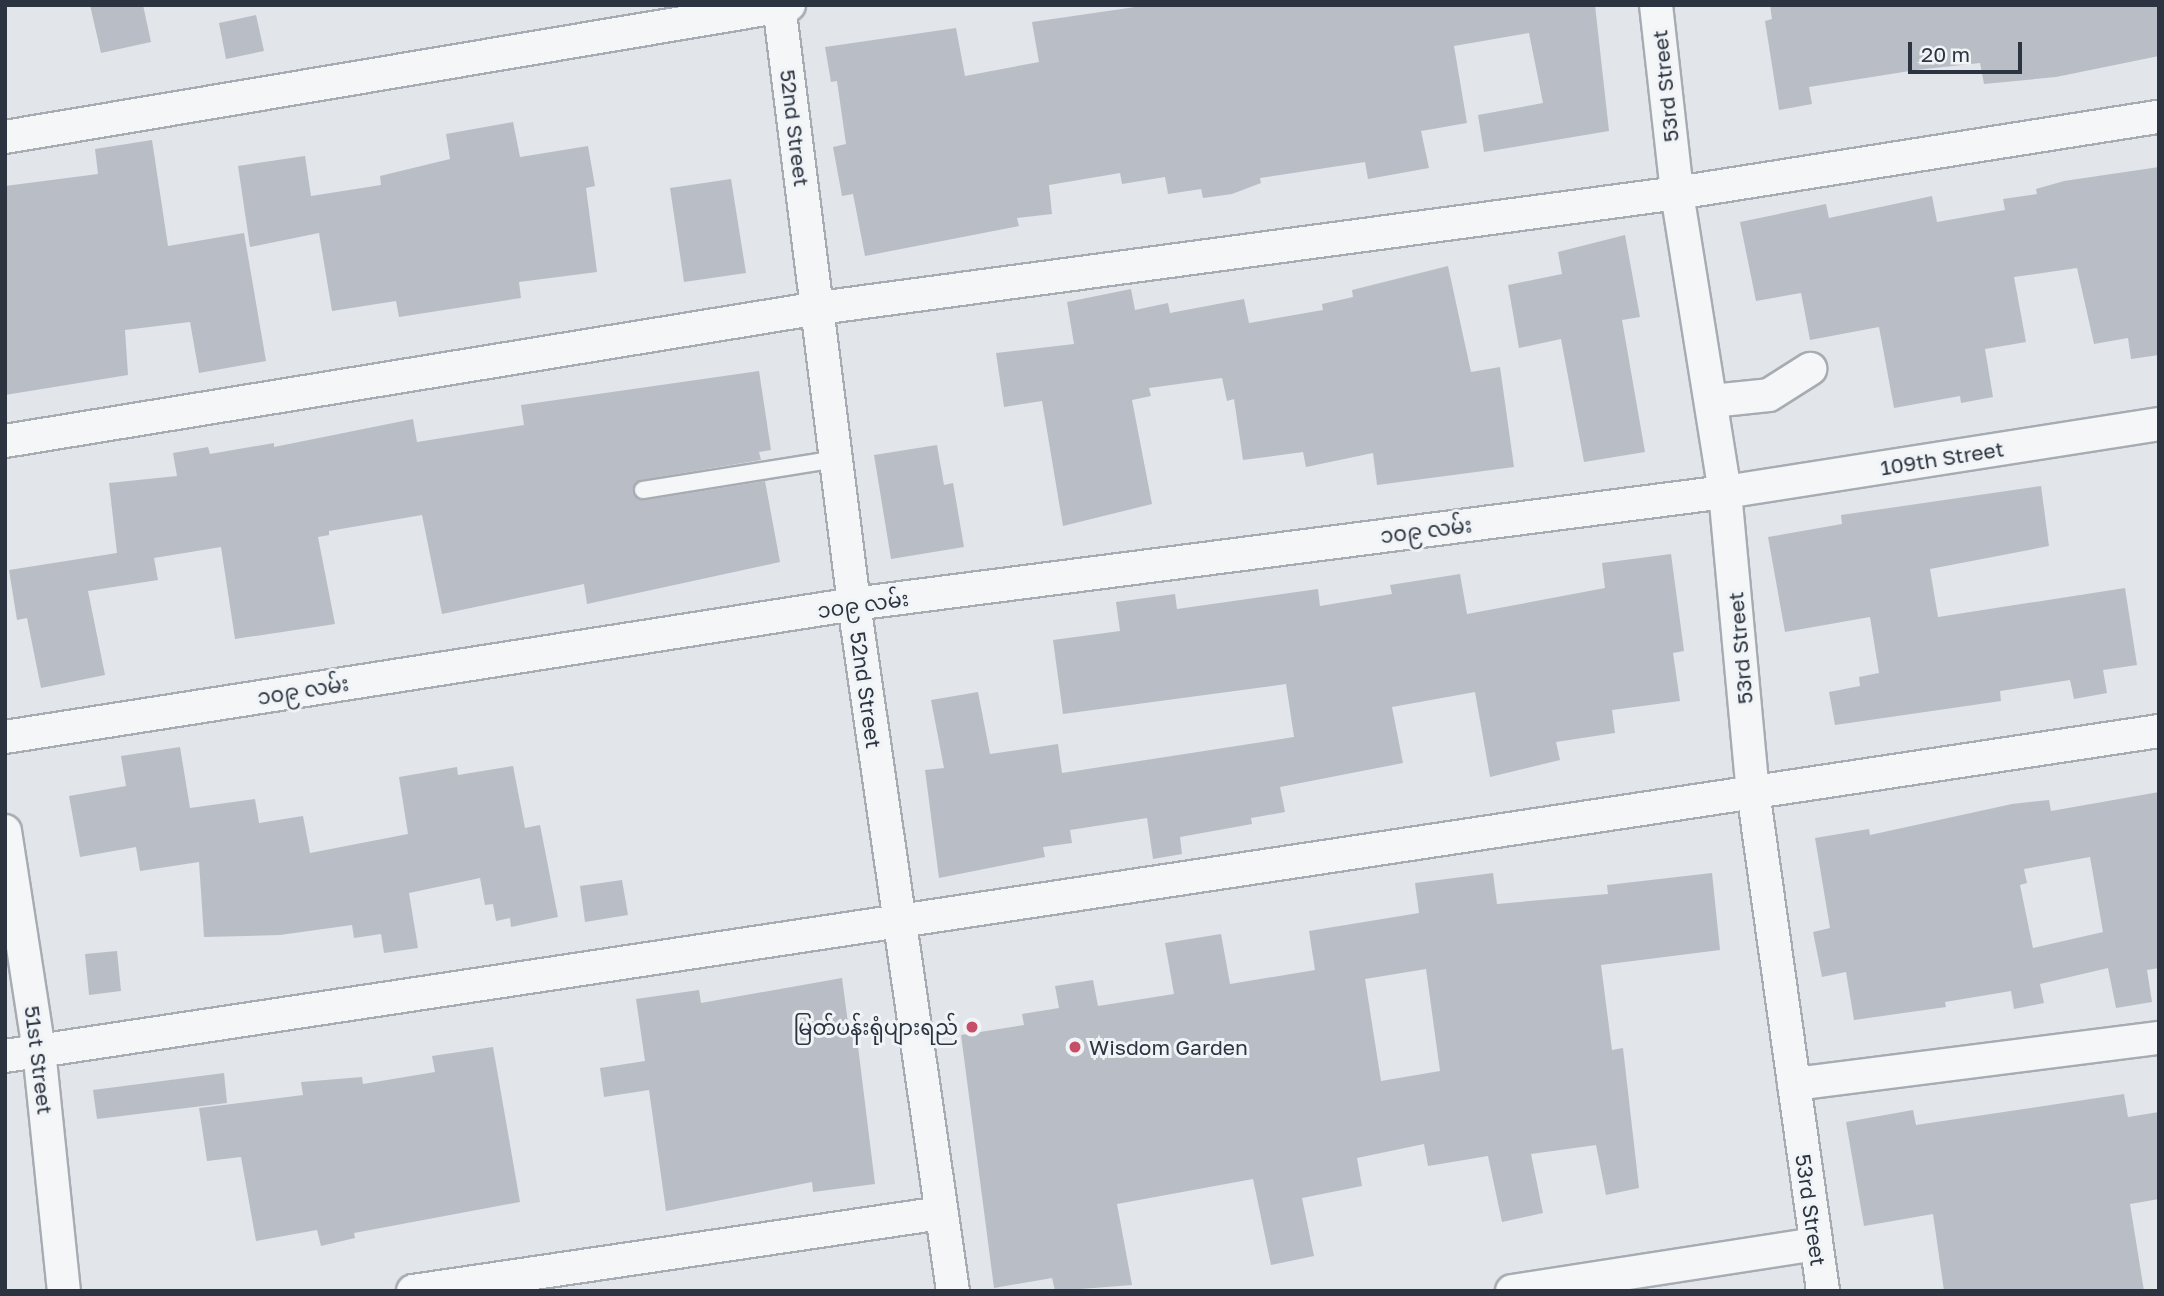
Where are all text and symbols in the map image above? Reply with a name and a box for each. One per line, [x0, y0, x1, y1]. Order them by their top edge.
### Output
scale bar [1912, 28, 2026, 72]
street label: 53rd Street [1647, 29, 1683, 143]
text: 20 m [1921, 41, 1970, 67]
street label: 52nd Street [775, 68, 815, 188]
street label: 109th Street [1878, 436, 2006, 480]
street label: ၁၀၉ လမ်း [1379, 512, 1473, 548]
street label: ၁၀၉ လမ်း [816, 585, 910, 623]
street label: 53rd Street [1723, 591, 1757, 705]
street label: 52nd Street [845, 630, 887, 750]
street label: ၁၀၉ လမ်း [255, 670, 351, 710]
street label: 51st Street [20, 1004, 58, 1116]
place label: မြတ်ပန်းရုံပျားရည် [794, 1014, 958, 1040]
marker: မြတ်ပန်းရုံပျားရည် [964, 1019, 980, 1035]
place label: Wisdom Garden [1089, 1034, 1248, 1060]
marker: Wisdom Garden [1067, 1039, 1083, 1055]
street label: 53rd Street [1791, 1152, 1831, 1268]

